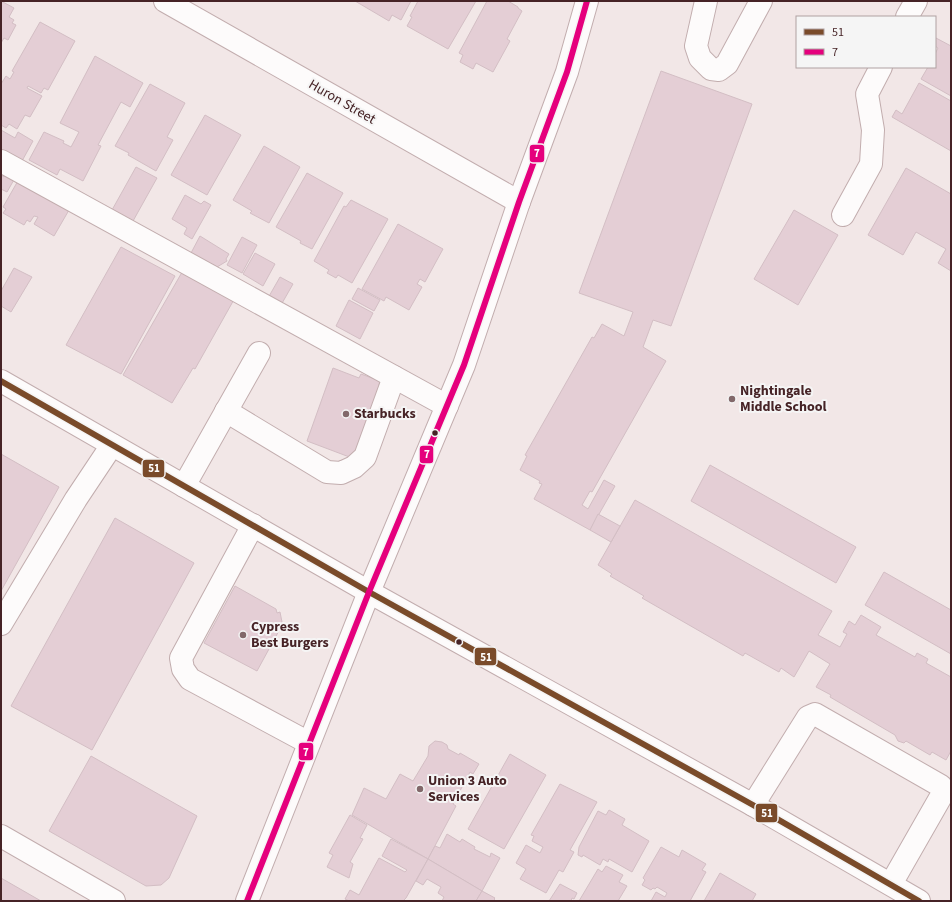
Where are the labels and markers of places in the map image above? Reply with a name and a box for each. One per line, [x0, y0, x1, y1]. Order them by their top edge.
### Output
place label: Nightingale Middle School [740, 381, 827, 417]
marker: Nightingale Middle School [727, 394, 737, 404]
place label: Starbucks [354, 404, 416, 424]
marker: Starbucks [341, 409, 351, 419]
unlabelled marker [430, 428, 440, 438]
place label: Cypress Best Burgers [251, 617, 329, 653]
marker: Cypress Best Burgers [238, 630, 248, 640]
unlabelled marker [454, 637, 464, 647]
place label: Union 3 Auto Services [428, 771, 507, 807]
marker: Union 3 Auto Services [415, 784, 425, 794]

